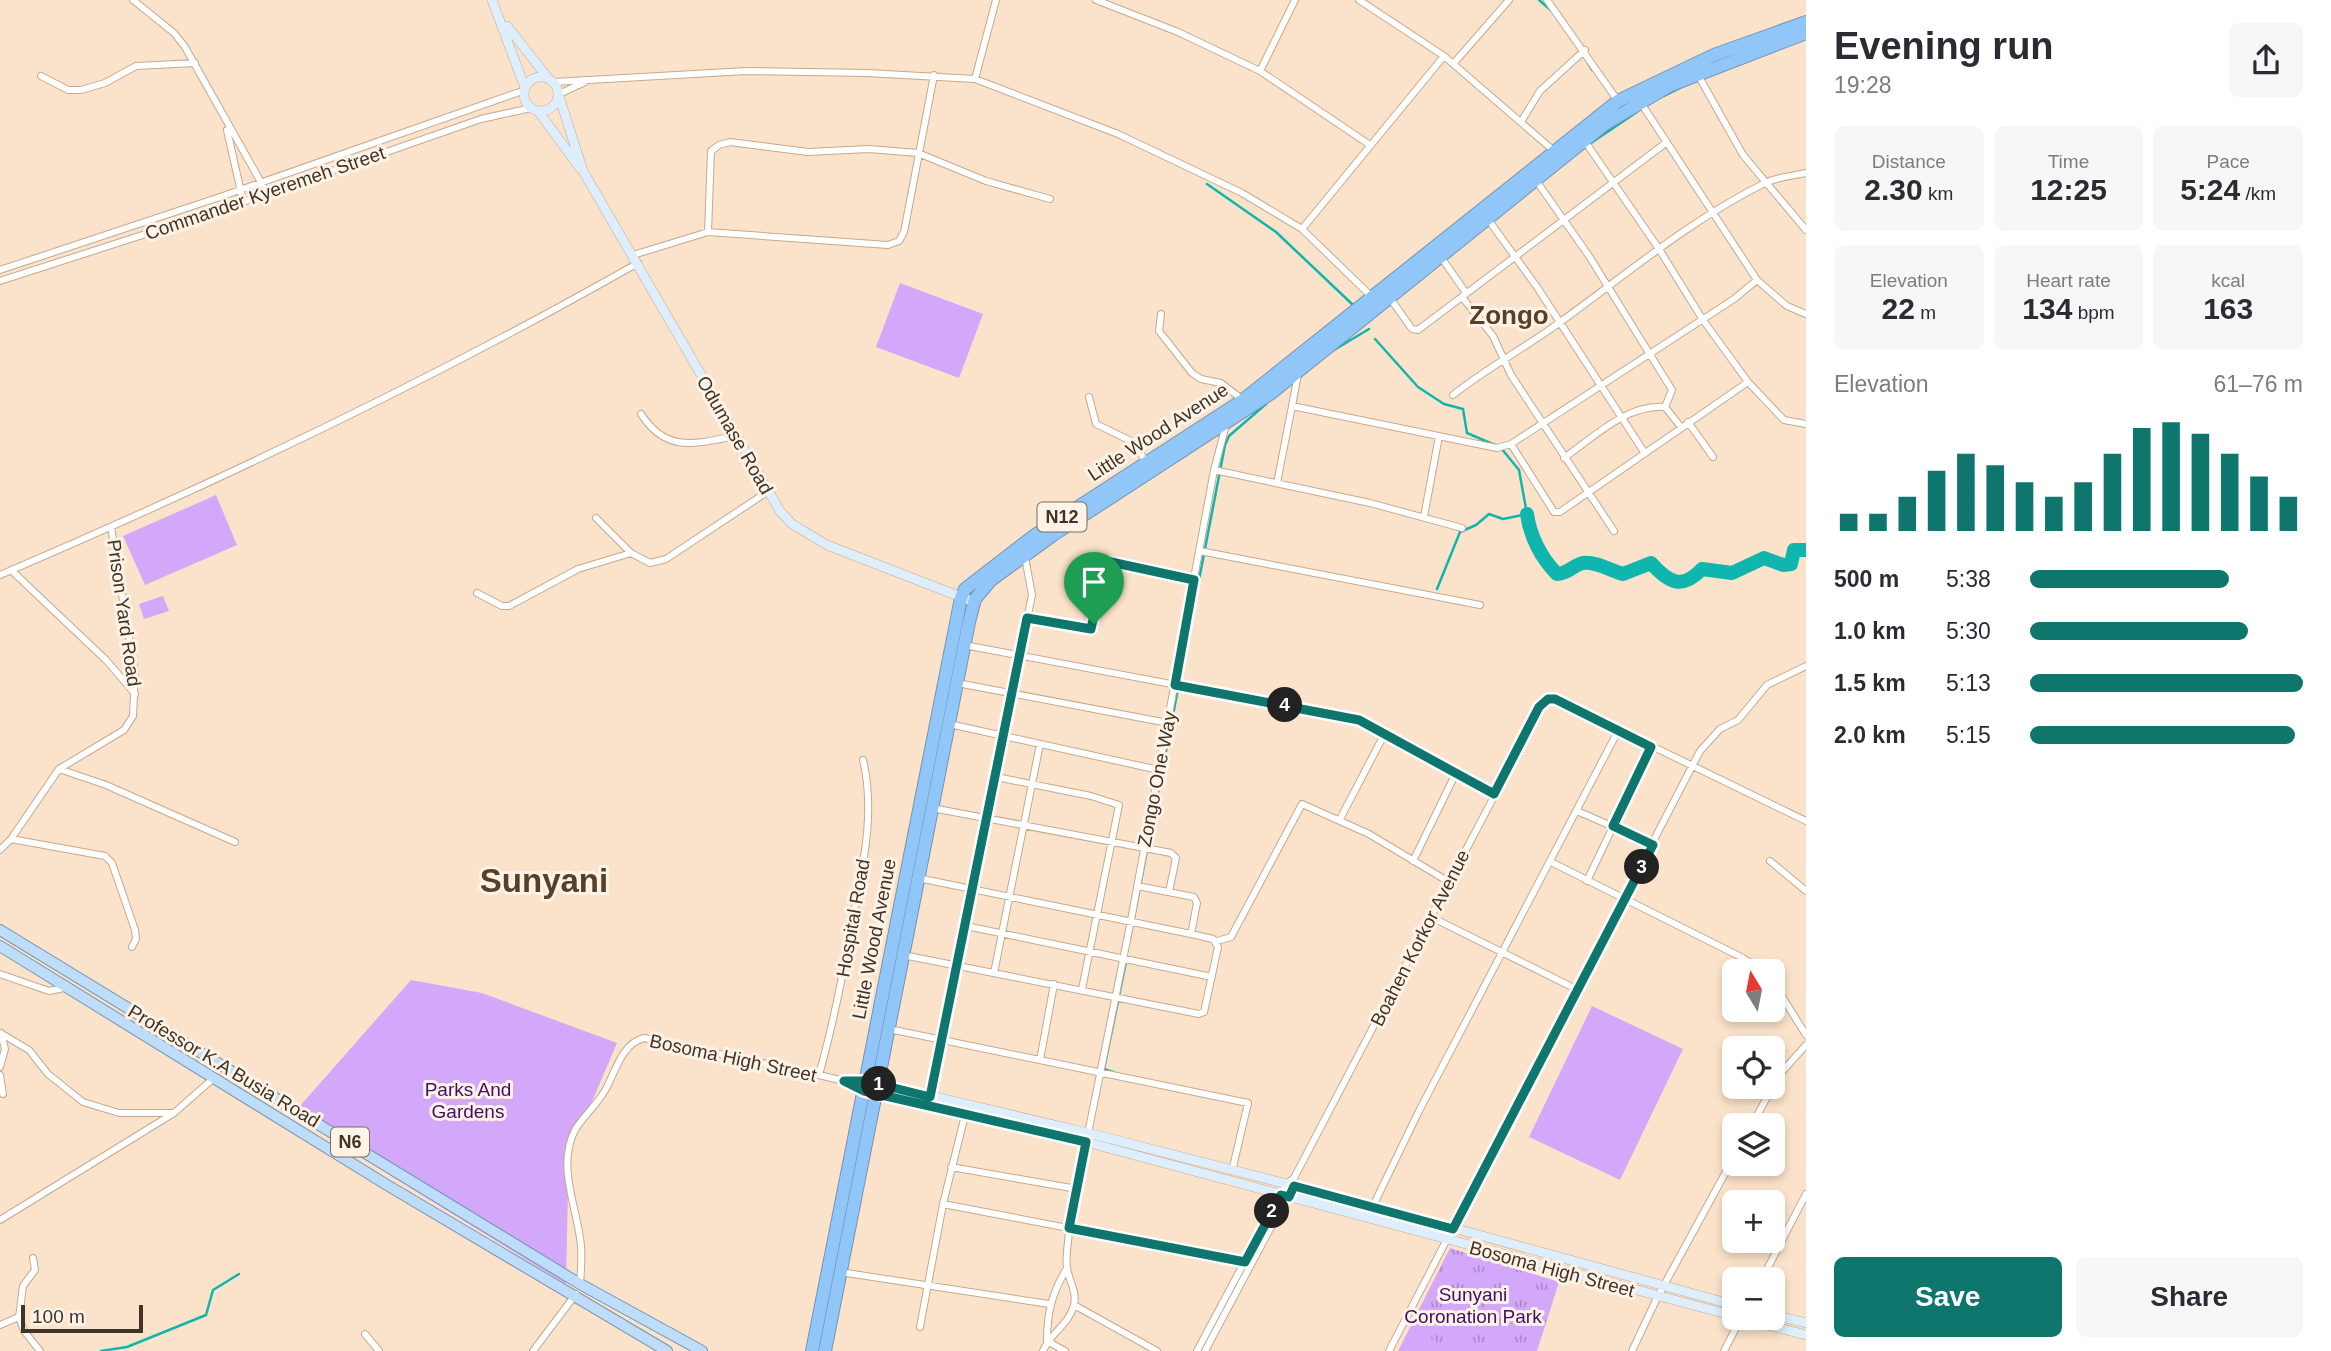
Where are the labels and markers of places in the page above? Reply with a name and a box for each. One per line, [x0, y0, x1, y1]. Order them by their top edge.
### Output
pin [1064, 552, 1124, 624]
pin: 4 [1268, 688, 1302, 722]
pin: 3 [1624, 850, 1660, 884]
pin: 1 [862, 1066, 896, 1102]
pin: 2 [1254, 1194, 1290, 1228]

